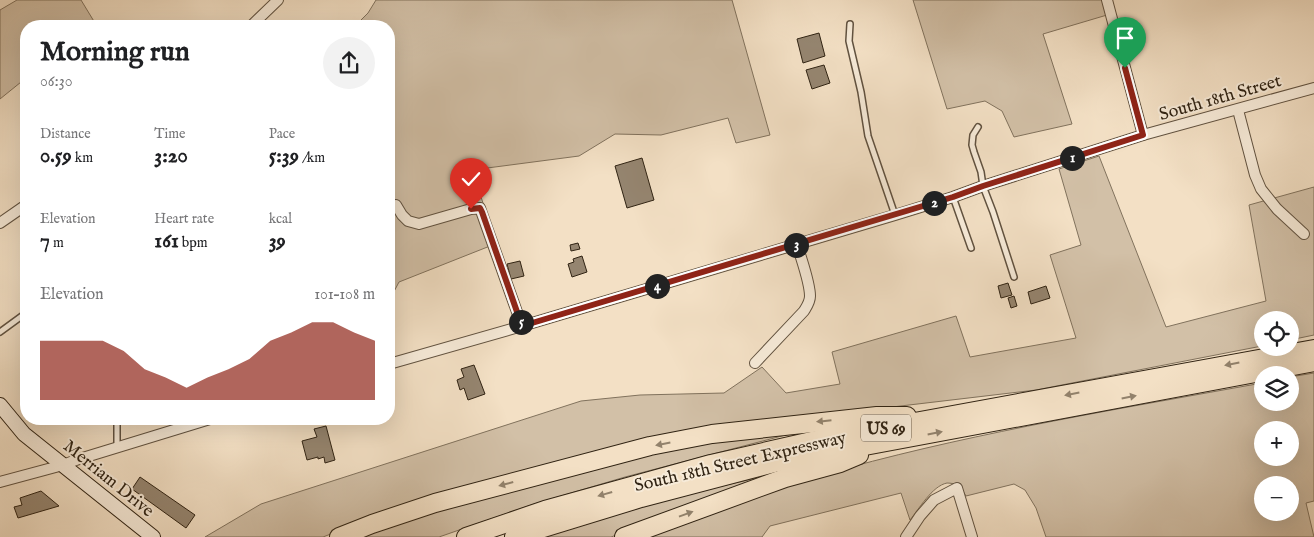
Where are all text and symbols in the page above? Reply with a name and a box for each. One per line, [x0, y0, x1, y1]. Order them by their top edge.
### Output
pin [1104, 17, 1146, 68]
icon: arrive [1111, 24, 1139, 52]
text: Morning run [40, 35, 190, 70]
button: share [323, 37, 375, 89]
street label: South 18th Street [1157, 70, 1284, 127]
text: 06:30 [40, 72, 73, 92]
text: Distance [40, 125, 91, 143]
text: Time [154, 125, 185, 143]
text: Pace [269, 125, 295, 143]
text: 0.59 [40, 143, 72, 170]
text: 3:20 [154, 143, 188, 170]
text: 5:39 [269, 143, 299, 170]
pin: 1 [1060, 146, 1084, 170]
text: km [72, 149, 93, 167]
text: /km [299, 149, 325, 167]
text: 1 [1070, 149, 1075, 167]
pin [450, 158, 492, 209]
icon: check [457, 165, 485, 193]
pin: 2 [922, 190, 946, 216]
text: 2 [931, 194, 938, 212]
text: Elevation [40, 210, 96, 228]
text: Heart rate [154, 210, 214, 228]
text: kcal [269, 210, 292, 228]
text: 7 [40, 228, 50, 255]
text: 161 [154, 228, 179, 255]
text: 39 [269, 228, 286, 255]
pin: 3 [784, 232, 808, 258]
text: m [50, 234, 64, 252]
text: bpm [179, 234, 208, 252]
text: 3 [794, 236, 799, 254]
pin: 4 [644, 274, 670, 298]
text: 4 [654, 277, 661, 295]
text: Elevation [40, 285, 103, 305]
text: 101–108 m [314, 285, 375, 305]
pin: 5 [508, 310, 534, 334]
map controls [1254, 311, 1299, 521]
button: locate [1254, 311, 1299, 356]
text: 5 [519, 313, 524, 331]
one-way arrow [1223, 361, 1239, 369]
button: layers [1254, 366, 1299, 411]
one-way arrow [1064, 390, 1079, 398]
one-way arrow [1121, 392, 1137, 400]
road number: US 69 [861, 414, 911, 442]
one-way arrow [816, 417, 832, 425]
button: + [1254, 421, 1299, 466]
street label: South 18th Street Expressway [632, 427, 849, 498]
one-way arrow [927, 428, 943, 436]
street label: Merriam Drive [58, 435, 158, 523]
one-way arrow [655, 440, 671, 448]
button: − [1254, 476, 1299, 521]
one-way arrow [498, 480, 513, 488]
one-way arrow [598, 490, 613, 498]
one-way arrow [679, 510, 694, 518]

